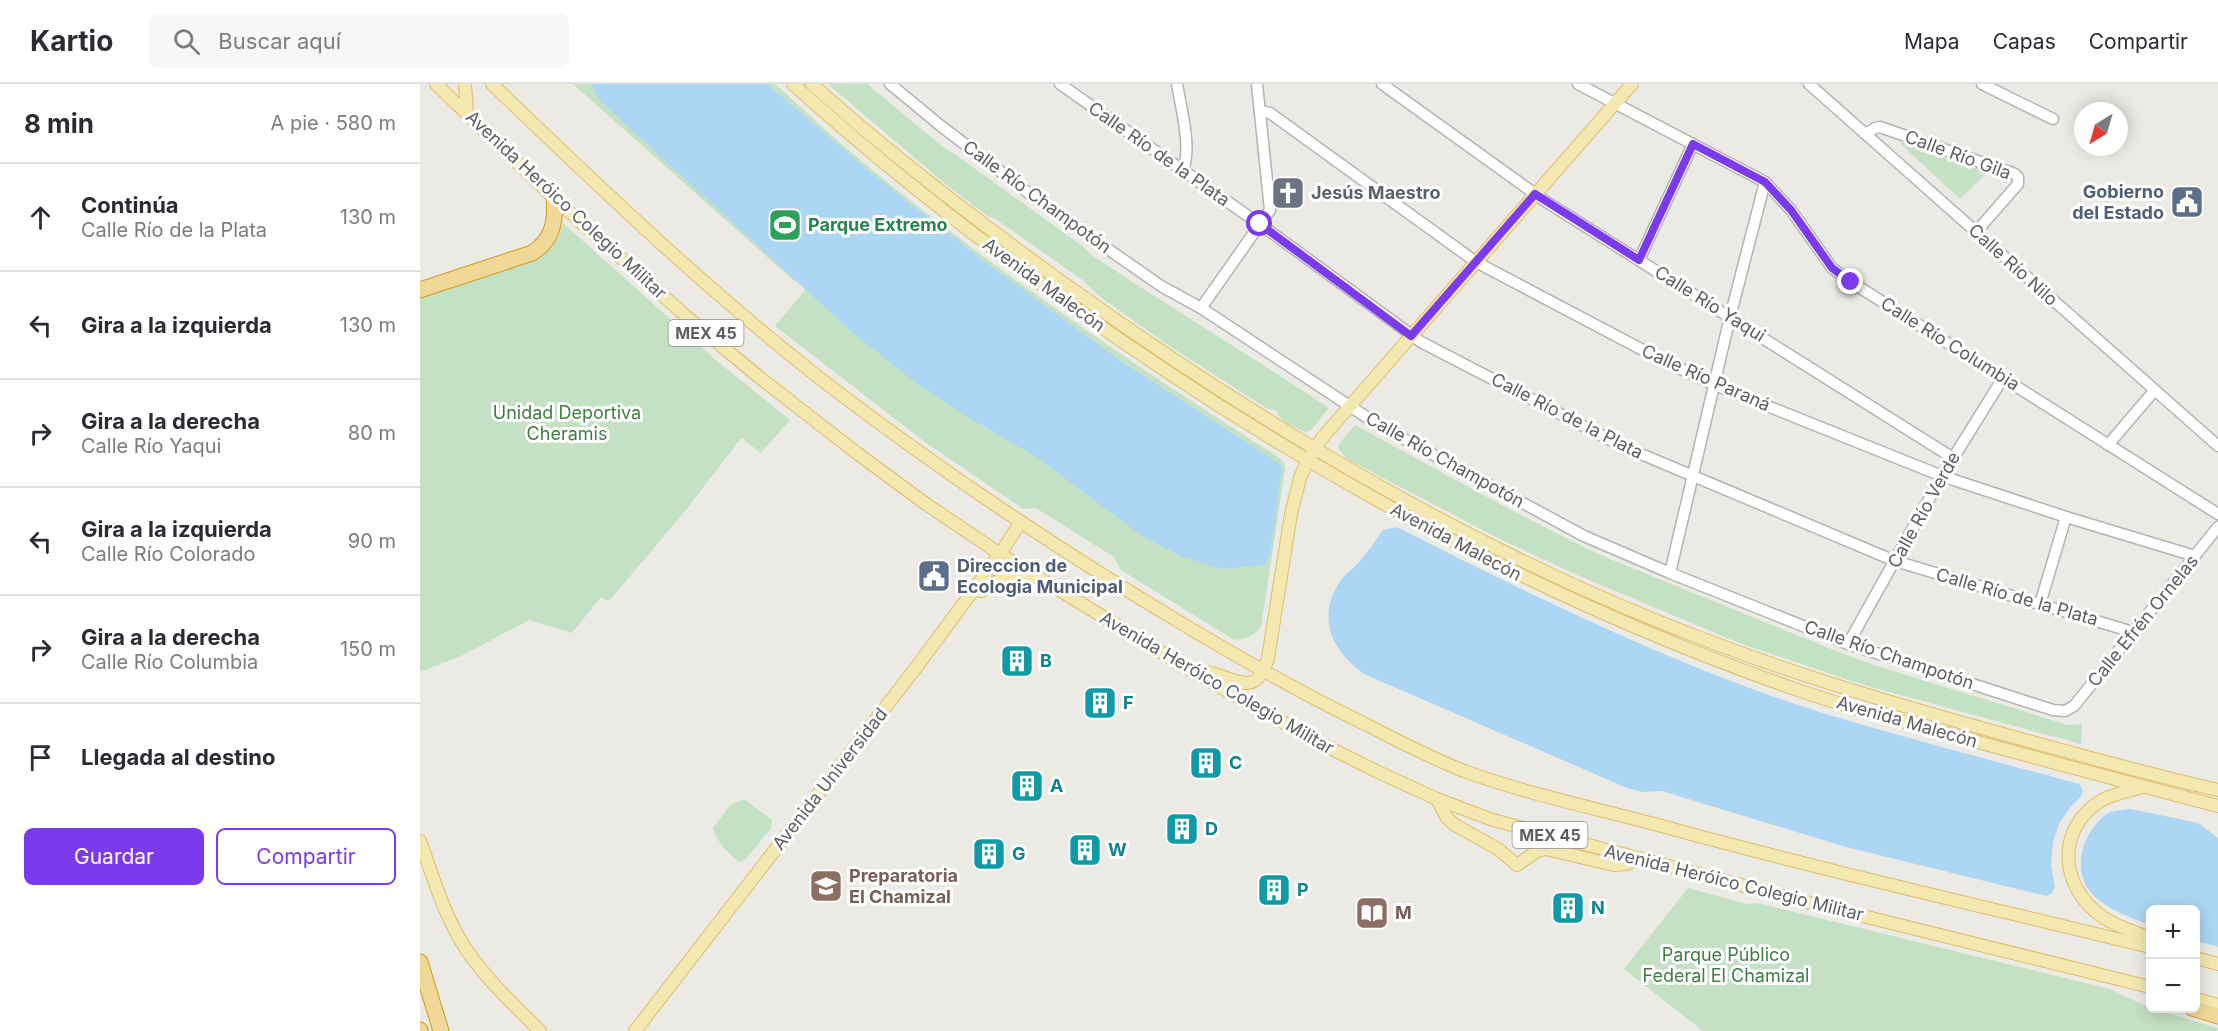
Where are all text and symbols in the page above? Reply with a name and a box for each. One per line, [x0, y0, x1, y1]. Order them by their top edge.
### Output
search box [149, 14, 569, 68]
text: Kartio [30, 24, 113, 58]
icon: search [170, 25, 203, 58]
text: Buscar aquí [218, 28, 341, 54]
text: Mapa [1904, 29, 1960, 54]
text: Capas [1993, 29, 2056, 54]
text: Compartir [2089, 29, 2188, 54]
street label: Calle Río de la Plata [1085, 97, 1234, 210]
north arrow [2074, 102, 2128, 156]
street label: Avenida Heróico Colegio Militar [462, 106, 671, 303]
text: 8 min [24, 108, 94, 139]
text: A pie · 580 m [271, 111, 396, 135]
street label: Calle Río Gila [1902, 126, 2014, 183]
street label: Calle Río Champotón [959, 136, 1115, 257]
church icon: Jesús Maestro [1270, 175, 1306, 211]
place label: Gobierno del Estado [2072, 181, 2164, 223]
place label: Jesús Maestro [1311, 182, 1440, 203]
public building icon: Gobierno del Estado [2169, 184, 2205, 220]
text: Continúa [81, 192, 179, 218]
icon: ahead [24, 201, 57, 234]
text: 130 m [340, 205, 396, 229]
sports icon: Parque Extremo [767, 207, 803, 243]
route start [1246, 210, 1272, 236]
place label: Parque Extremo [808, 214, 948, 235]
text: Calle Río de la Plata [81, 218, 267, 242]
street label: Calle Río Nilo [1965, 219, 2062, 310]
street label: Avenida Malecón [979, 233, 1109, 336]
street label: Calle Río Yaqui [1651, 261, 1769, 346]
route end [1837, 268, 1863, 294]
street label: Calle Río Columbia [1877, 292, 2023, 395]
icon: left [24, 309, 57, 342]
text: Gira a la izquierda [81, 312, 272, 338]
text: 130 m [340, 313, 396, 337]
road number: MEX 45 [668, 320, 744, 346]
street label: Calle Río Paraná [1639, 340, 1774, 415]
street label: Calle Río de la Plata [1488, 368, 1647, 463]
park label: Unidad Deportiva Cheramis [493, 402, 641, 444]
street label: Calle Río Champotón [1362, 407, 1528, 512]
text: Gira a la derecha [81, 408, 260, 434]
icon: right [24, 417, 57, 450]
text: 80 m [348, 421, 396, 445]
text: Calle Río Yaqui [81, 434, 221, 458]
street label: Calle Río Verde [1883, 448, 1964, 571]
street label: Avenida Malecón [1387, 498, 1525, 585]
text: Gira a la izquierda [81, 516, 272, 542]
icon: left [24, 525, 57, 558]
text: 90 m [348, 529, 396, 553]
text: Calle Río Colorado [81, 542, 256, 566]
street label: Calle Efrén Ornelas [2083, 551, 2202, 691]
place label: Direccion de Ecologia Municipal [957, 555, 1123, 597]
public building icon: Direccion de Ecologia Municipal [916, 558, 952, 594]
street label: Calle Río de la Plata [1934, 563, 2101, 630]
street label: Avenida Heróico Colegio Militar [1097, 607, 1338, 758]
street label: Calle Río Champotón [1802, 616, 1977, 693]
text: Gira a la derecha [81, 624, 260, 650]
icon: right [24, 633, 57, 666]
text: 150 m [340, 637, 396, 661]
building icon: B [999, 643, 1035, 679]
text: Calle Río Columbia [81, 650, 258, 674]
place label: B [1040, 650, 1052, 671]
building icon: F [1082, 685, 1118, 721]
street label: Avenida Malecón [1834, 691, 1980, 752]
place label: F [1123, 692, 1134, 713]
street label: Avenida Universidad [768, 704, 891, 854]
icon: arrive [24, 741, 57, 774]
text: Llegada al destino [81, 744, 275, 770]
building icon: C [1188, 745, 1224, 781]
place label: C [1229, 752, 1242, 773]
building icon: A [1009, 768, 1045, 804]
place label: A [1050, 775, 1063, 796]
building icon: D [1164, 811, 1200, 847]
place label: D [1205, 818, 1218, 839]
road number: MEX 45 [1512, 822, 1588, 848]
button: Guardar [24, 828, 204, 885]
button: Compartir [216, 828, 396, 885]
building icon: W [1067, 832, 1103, 868]
building icon: G [971, 836, 1007, 872]
place label: W [1108, 839, 1127, 860]
street label: Avenida Heróico Colegio Militar [1602, 840, 1866, 925]
place label: G [1012, 843, 1026, 864]
place label: Preparatoria El Chamizal [849, 865, 958, 907]
school or university icon: Preparatoria El Chamizal [808, 868, 844, 904]
building icon: P [1256, 872, 1292, 908]
place label: P [1297, 879, 1309, 900]
building icon: N [1550, 890, 1586, 926]
library icon: M [1354, 895, 1390, 931]
place label: N [1591, 897, 1605, 918]
place label: M [1395, 902, 1412, 923]
map controls [2146, 905, 2200, 1013]
button: + [2146, 905, 2200, 959]
park label: Parque Público Federal El Chamizal [1643, 944, 1809, 986]
button: − [2146, 959, 2200, 1013]

